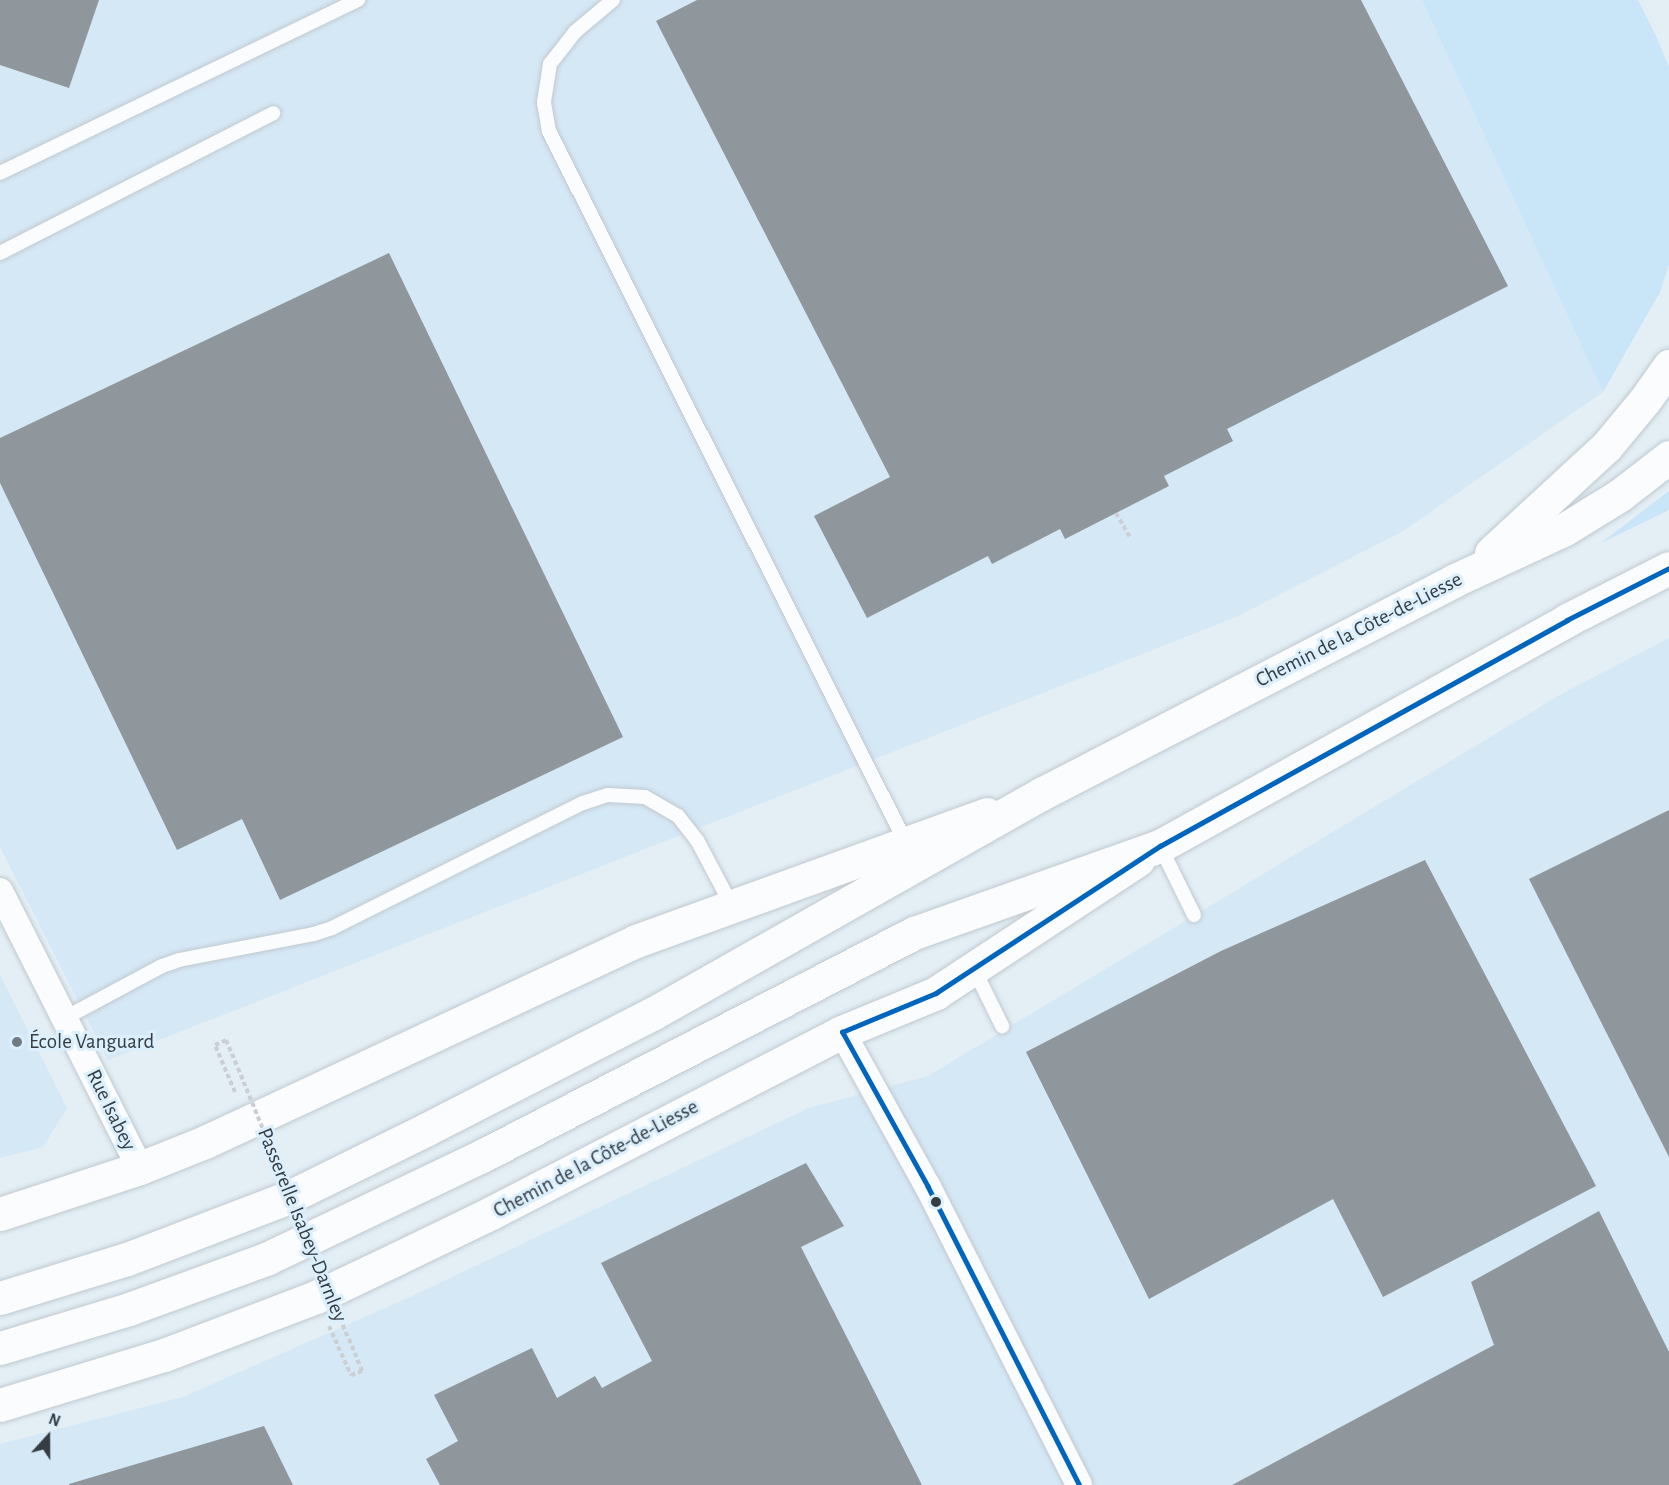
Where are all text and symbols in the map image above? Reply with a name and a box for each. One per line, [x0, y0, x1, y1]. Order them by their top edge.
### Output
street label: Chemin de la Côte-de-Liesse [1251, 567, 1467, 693]
place label: École Vanguard [29, 1029, 154, 1055]
marker: École Vanguard [10, 1035, 24, 1049]
street label: Rue Isabey [81, 1065, 141, 1155]
street label: Chemin de la Côte-de-Liesse [489, 1094, 703, 1224]
street label: Passerelle Isabey-Darnley [252, 1124, 352, 1326]
unlabelled marker [930, 1196, 942, 1208]
north arrow [18, 1407, 78, 1467]
text: N [46, 1411, 63, 1430]

